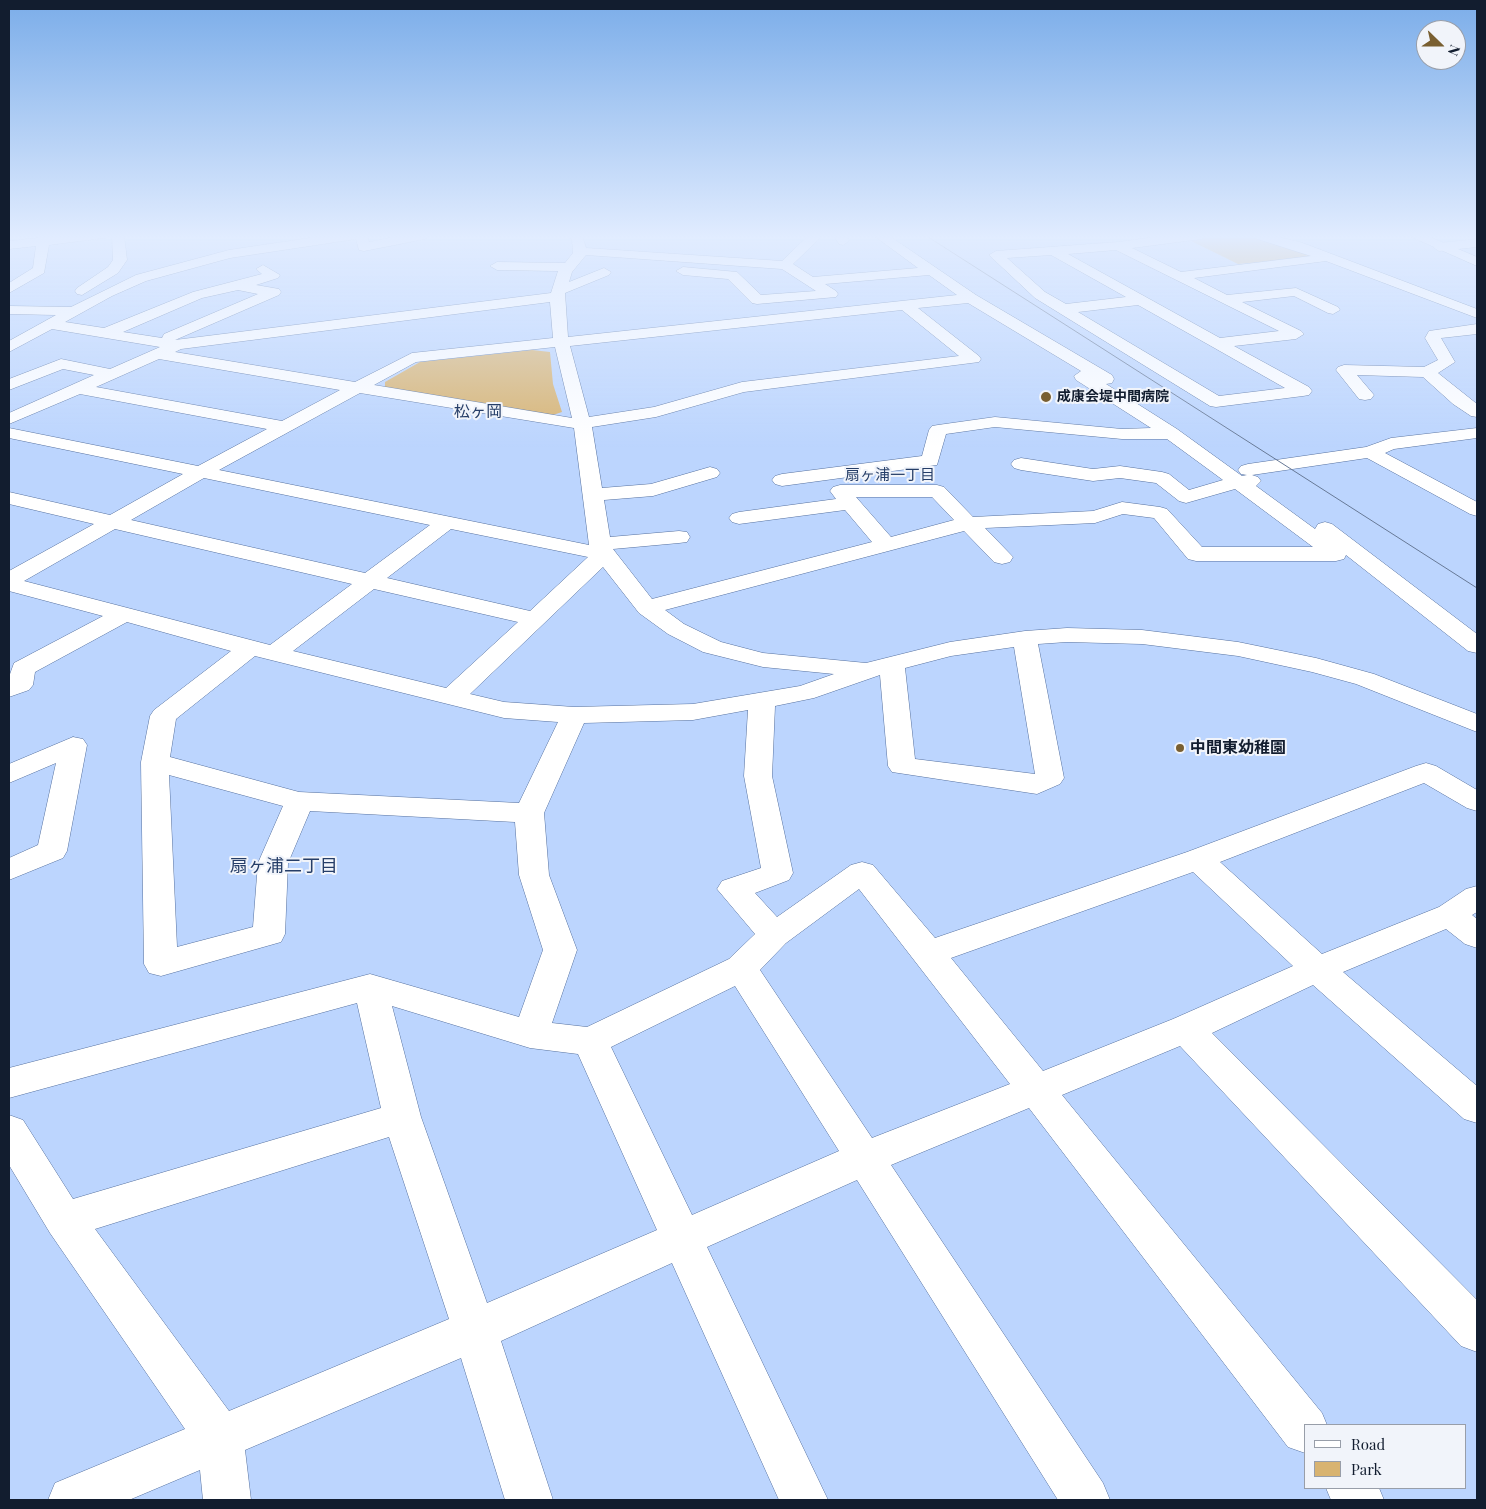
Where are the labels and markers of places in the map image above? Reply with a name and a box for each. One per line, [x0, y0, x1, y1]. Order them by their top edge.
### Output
place label: 成康会堤中間病院 [1057, 389, 1169, 405]
marker: 成康会堤中間病院 [1039, 390, 1053, 404]
place label: 中間東幼稚園 [1190, 738, 1286, 758]
marker: 中間東幼稚園 [1174, 742, 1186, 754]

